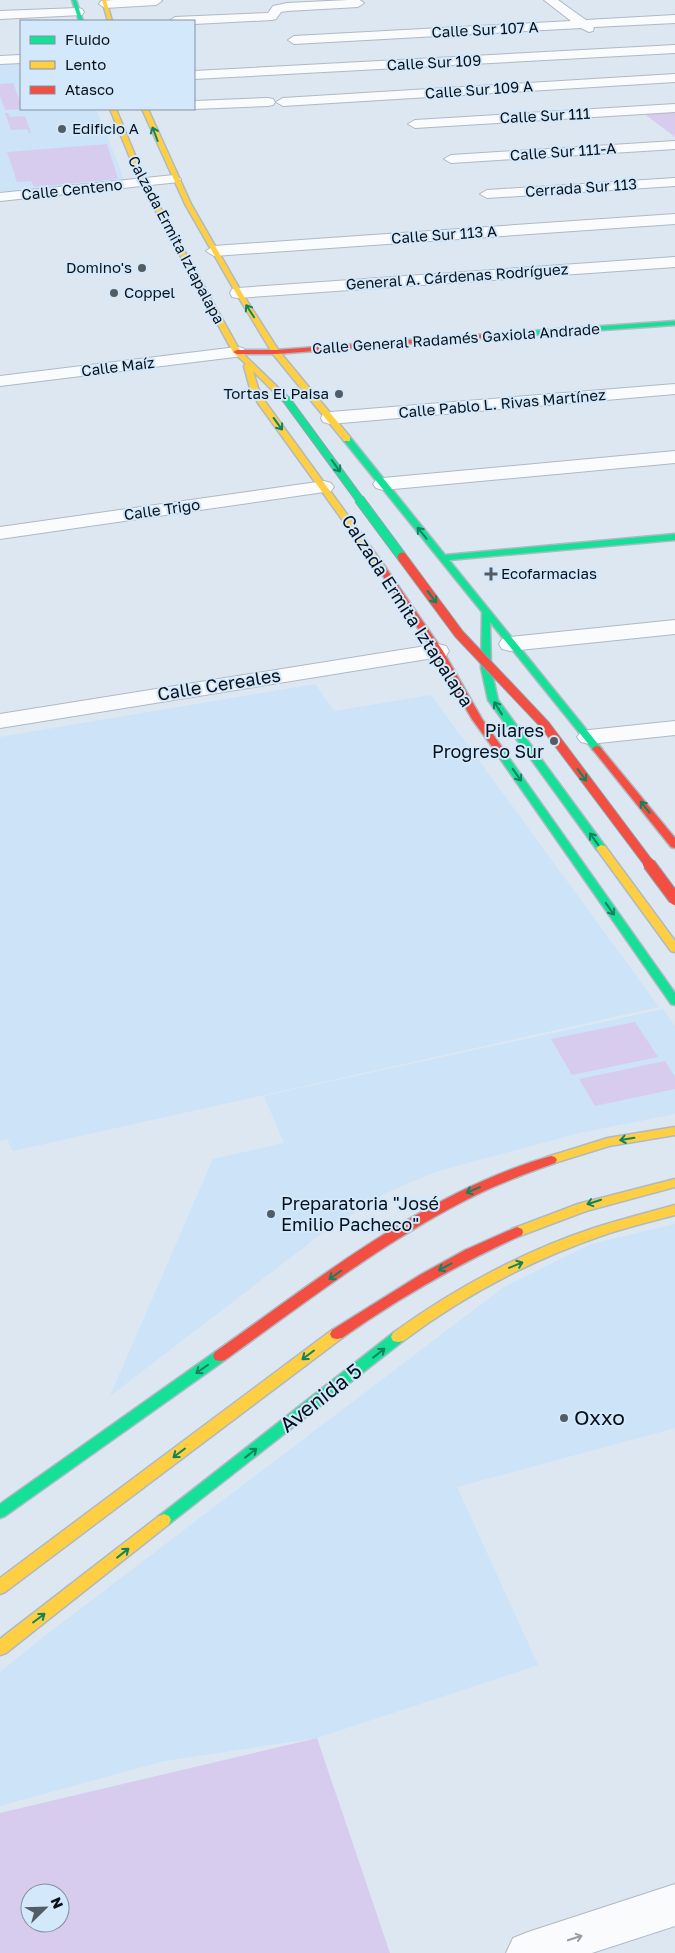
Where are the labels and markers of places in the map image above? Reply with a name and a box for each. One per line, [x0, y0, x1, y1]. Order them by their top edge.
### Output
place label: Edificio A [72, 119, 139, 137]
marker: Edificio A [56, 123, 68, 135]
place label: Domino's [66, 258, 132, 276]
marker: Domino's [136, 262, 148, 274]
place label: Coppel [124, 283, 175, 301]
marker: Coppel [108, 287, 120, 299]
place label: Tortas El Paisa [223, 384, 329, 402]
marker: Tortas El Paisa [333, 388, 345, 400]
place label: Ecofarmacias [501, 564, 597, 582]
marker: Ecofarmacias [485, 568, 497, 580]
place label: Pilares Progreso Sur [432, 719, 544, 762]
marker: Pilares Progreso Sur [548, 735, 560, 747]
place label: Preparatoria "José Emilio Pacheco" [281, 1192, 439, 1235]
marker: Preparatoria "José Emilio Pacheco" [265, 1208, 277, 1220]
place label: Oxxo [574, 1404, 625, 1430]
marker: Oxxo [558, 1412, 570, 1424]

